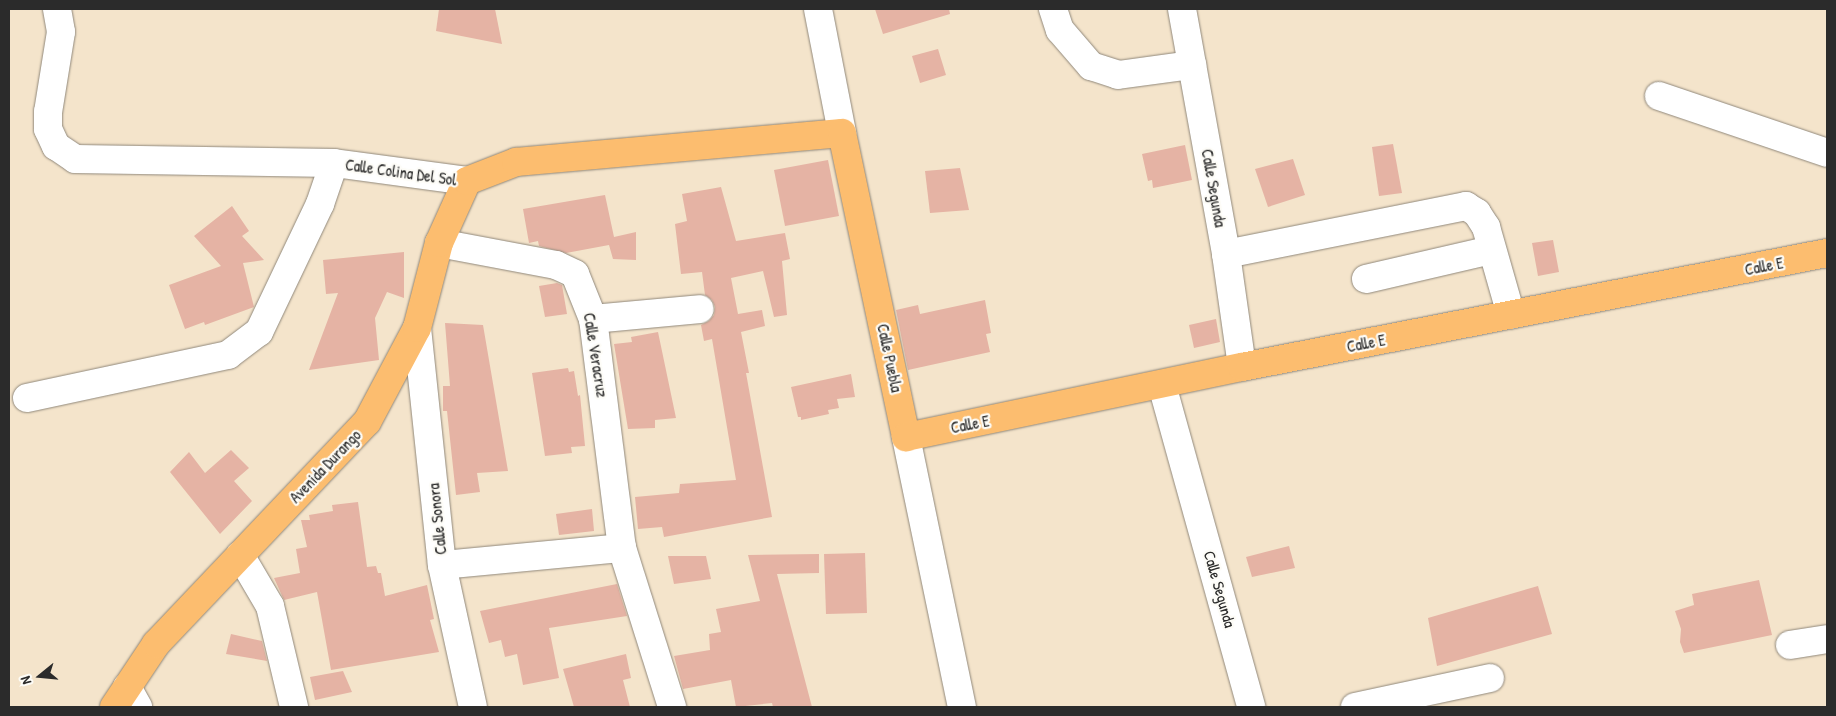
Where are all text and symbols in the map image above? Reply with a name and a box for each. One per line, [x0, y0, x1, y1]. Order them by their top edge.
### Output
street label: Calle Segunda [1198, 147, 1230, 229]
street label: Calle Colina Del Sol [344, 155, 458, 189]
street label: Calle E [1743, 253, 1785, 279]
street label: Calle Veracruz [580, 311, 612, 399]
street label: Calle Puebla [873, 322, 907, 394]
street label: Calle E [1345, 330, 1387, 356]
street label: Calle E [949, 411, 991, 437]
street label: Avenida Durango [285, 425, 365, 507]
street label: Calle Sonora [424, 482, 450, 556]
street label: Calle Segunda [1200, 548, 1240, 630]
north arrow [15, 651, 65, 701]
text: N [15, 674, 35, 687]

